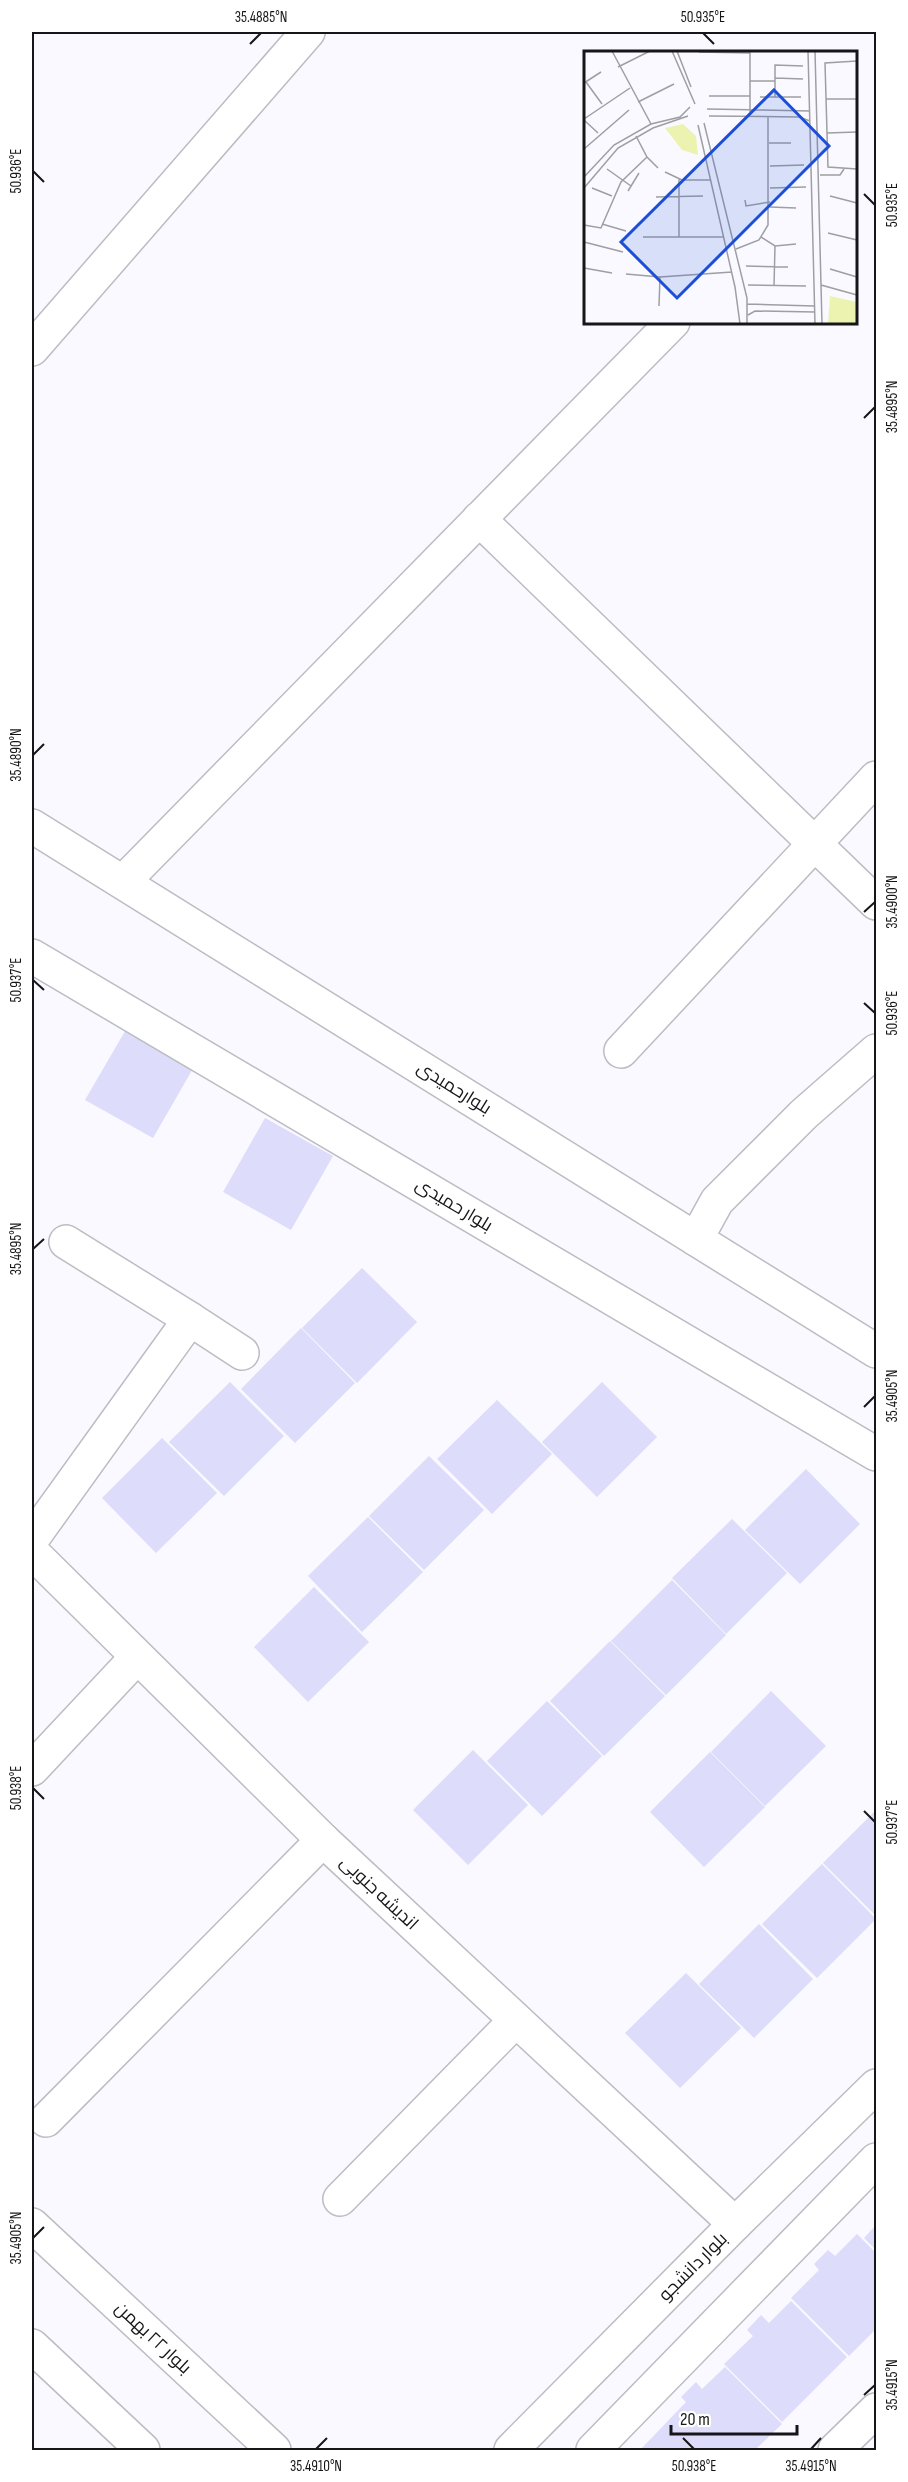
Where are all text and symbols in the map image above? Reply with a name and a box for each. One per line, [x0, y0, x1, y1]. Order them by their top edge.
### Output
text: 35.4885°N [235, 8, 287, 27]
text: 50.935°E [681, 8, 725, 27]
inset map [584, 51, 857, 324]
text: 50.936°E [7, 149, 26, 193]
text: 50.935°E [883, 183, 902, 227]
text: 35.4895°N [883, 381, 902, 433]
text: 35.4890°N [7, 728, 26, 782]
text: 35.4900°N [883, 875, 902, 929]
text: 50.937°E [7, 958, 26, 1002]
text: 50.936°E [883, 991, 902, 1035]
street label: بلوارحمیدی [413, 1057, 495, 1119]
street label: بلوار حمیدی [412, 1174, 496, 1236]
text: 35.4895°N [7, 1223, 26, 1275]
text: 35.4905°N [883, 1370, 902, 1422]
text: 50.938°E [7, 1766, 26, 1810]
text: 50.937°E [883, 1800, 902, 1844]
street label: اندیشه جنوبی [336, 1851, 422, 1935]
text: 35.4905°N [7, 2212, 26, 2264]
street label: بلوار دانشجو [654, 2228, 732, 2306]
street label: بلوار ۲۲ بهمن [111, 2297, 195, 2379]
text: 35.4915°N [883, 2359, 902, 2411]
scale bar [671, 2398, 797, 2436]
text: 20 m [680, 2409, 710, 2430]
text: 35.4910°N [290, 2457, 342, 2476]
text: 50.938°E [672, 2457, 716, 2476]
text: 35.4915°N [785, 2457, 837, 2476]

